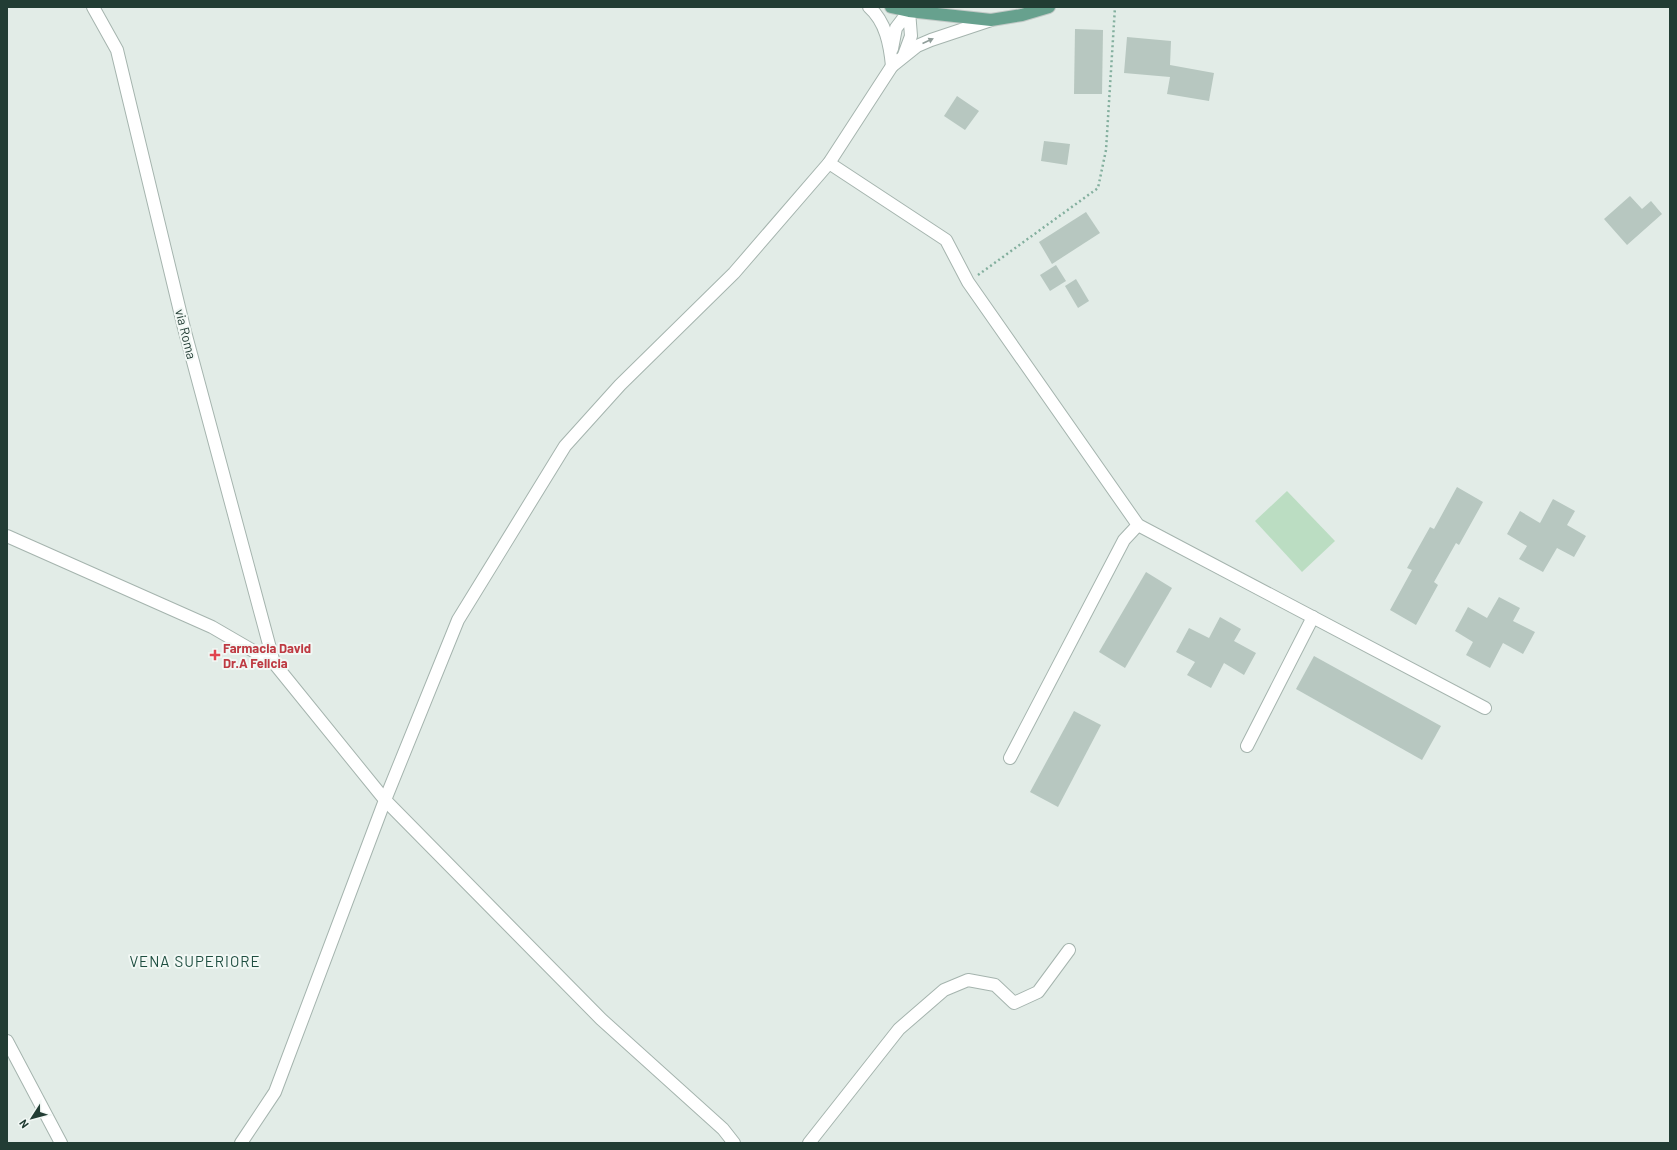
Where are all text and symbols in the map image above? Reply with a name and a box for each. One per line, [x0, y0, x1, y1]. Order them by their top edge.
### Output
one-way arrow [922, 38, 934, 44]
street label: via Roma [172, 307, 200, 361]
place label: Farmacia David Dr.A Felicia [223, 640, 311, 671]
marker: Farmacia David Dr.A Felicia [210, 650, 220, 660]
district label: VENA SUPERIORE [129, 952, 261, 970]
north arrow [12, 1098, 52, 1138]
text: N [16, 1117, 31, 1131]

